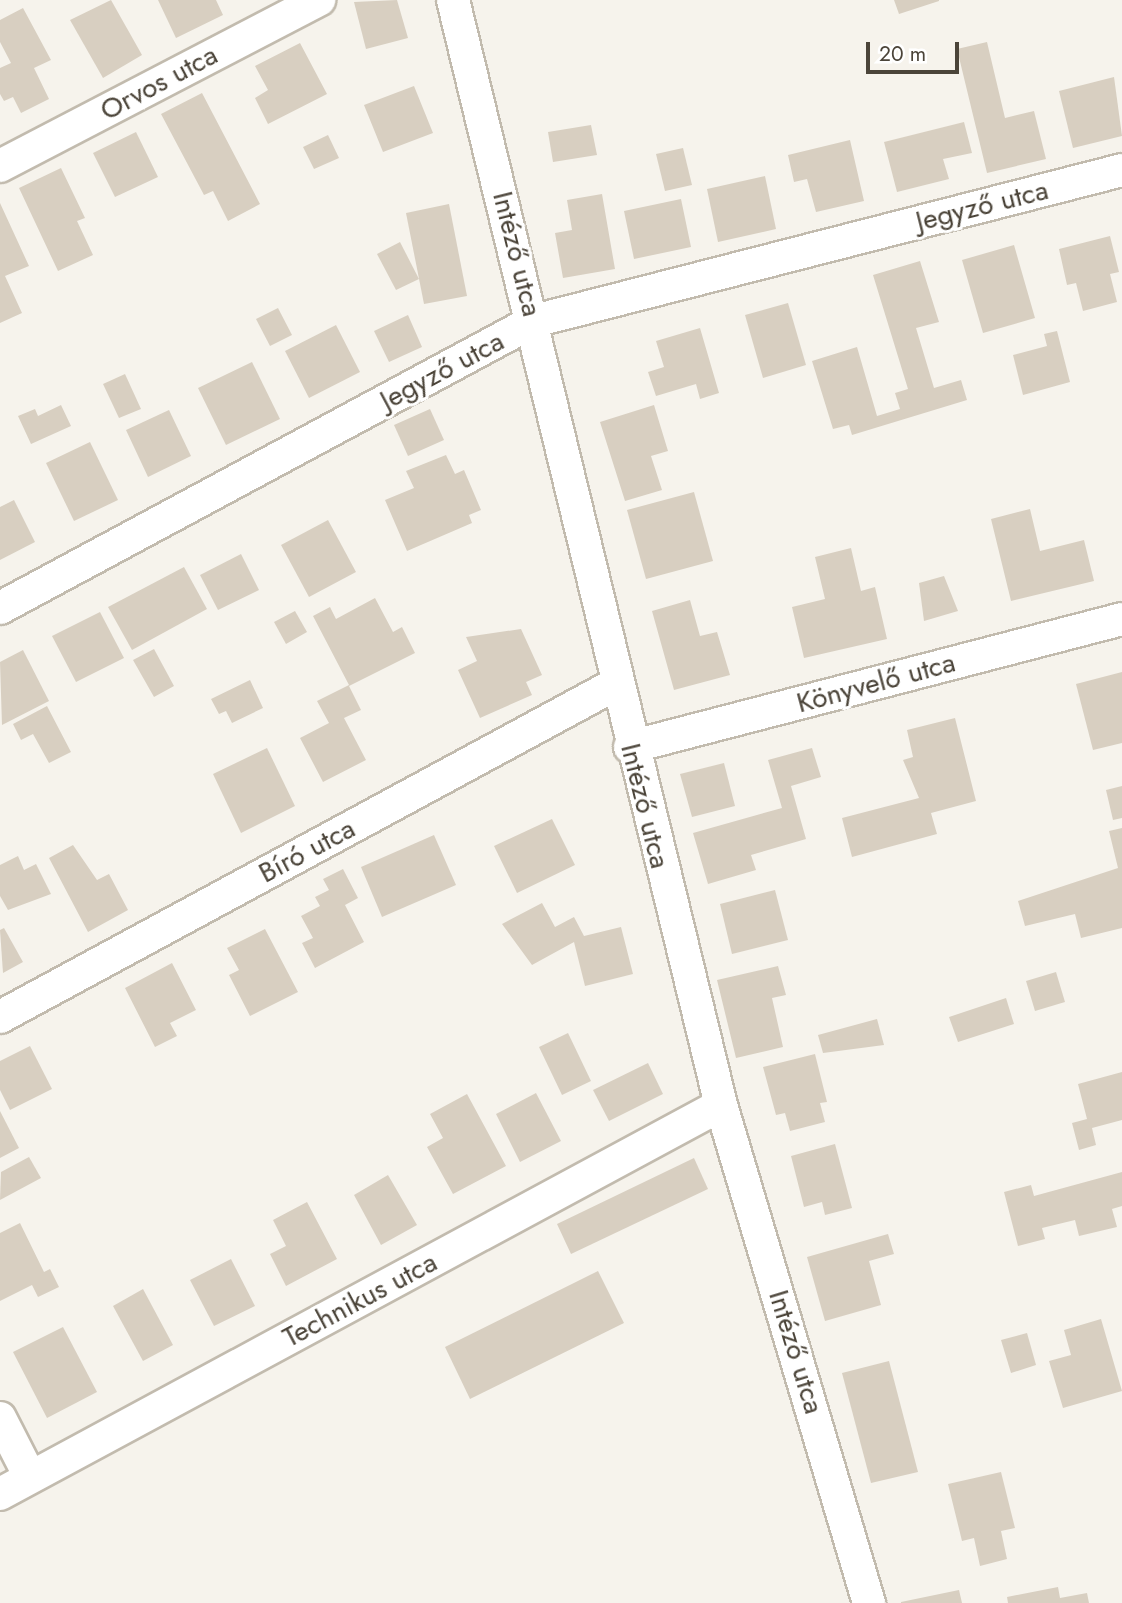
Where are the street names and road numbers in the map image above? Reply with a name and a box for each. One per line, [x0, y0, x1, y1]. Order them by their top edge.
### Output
street label: Orvos utca [95, 38, 223, 128]
street label: Jegyző utca [912, 173, 1052, 239]
street label: Intéző utca [485, 188, 549, 320]
street label: Jegyző utca [374, 324, 510, 418]
street label: Könyvelő utca [793, 646, 959, 720]
street label: Intéző utca [613, 740, 677, 872]
street label: Bíró utca [253, 812, 361, 890]
street label: Technikus utca [277, 1245, 443, 1355]
street label: Intéző utca [761, 1286, 831, 1418]

